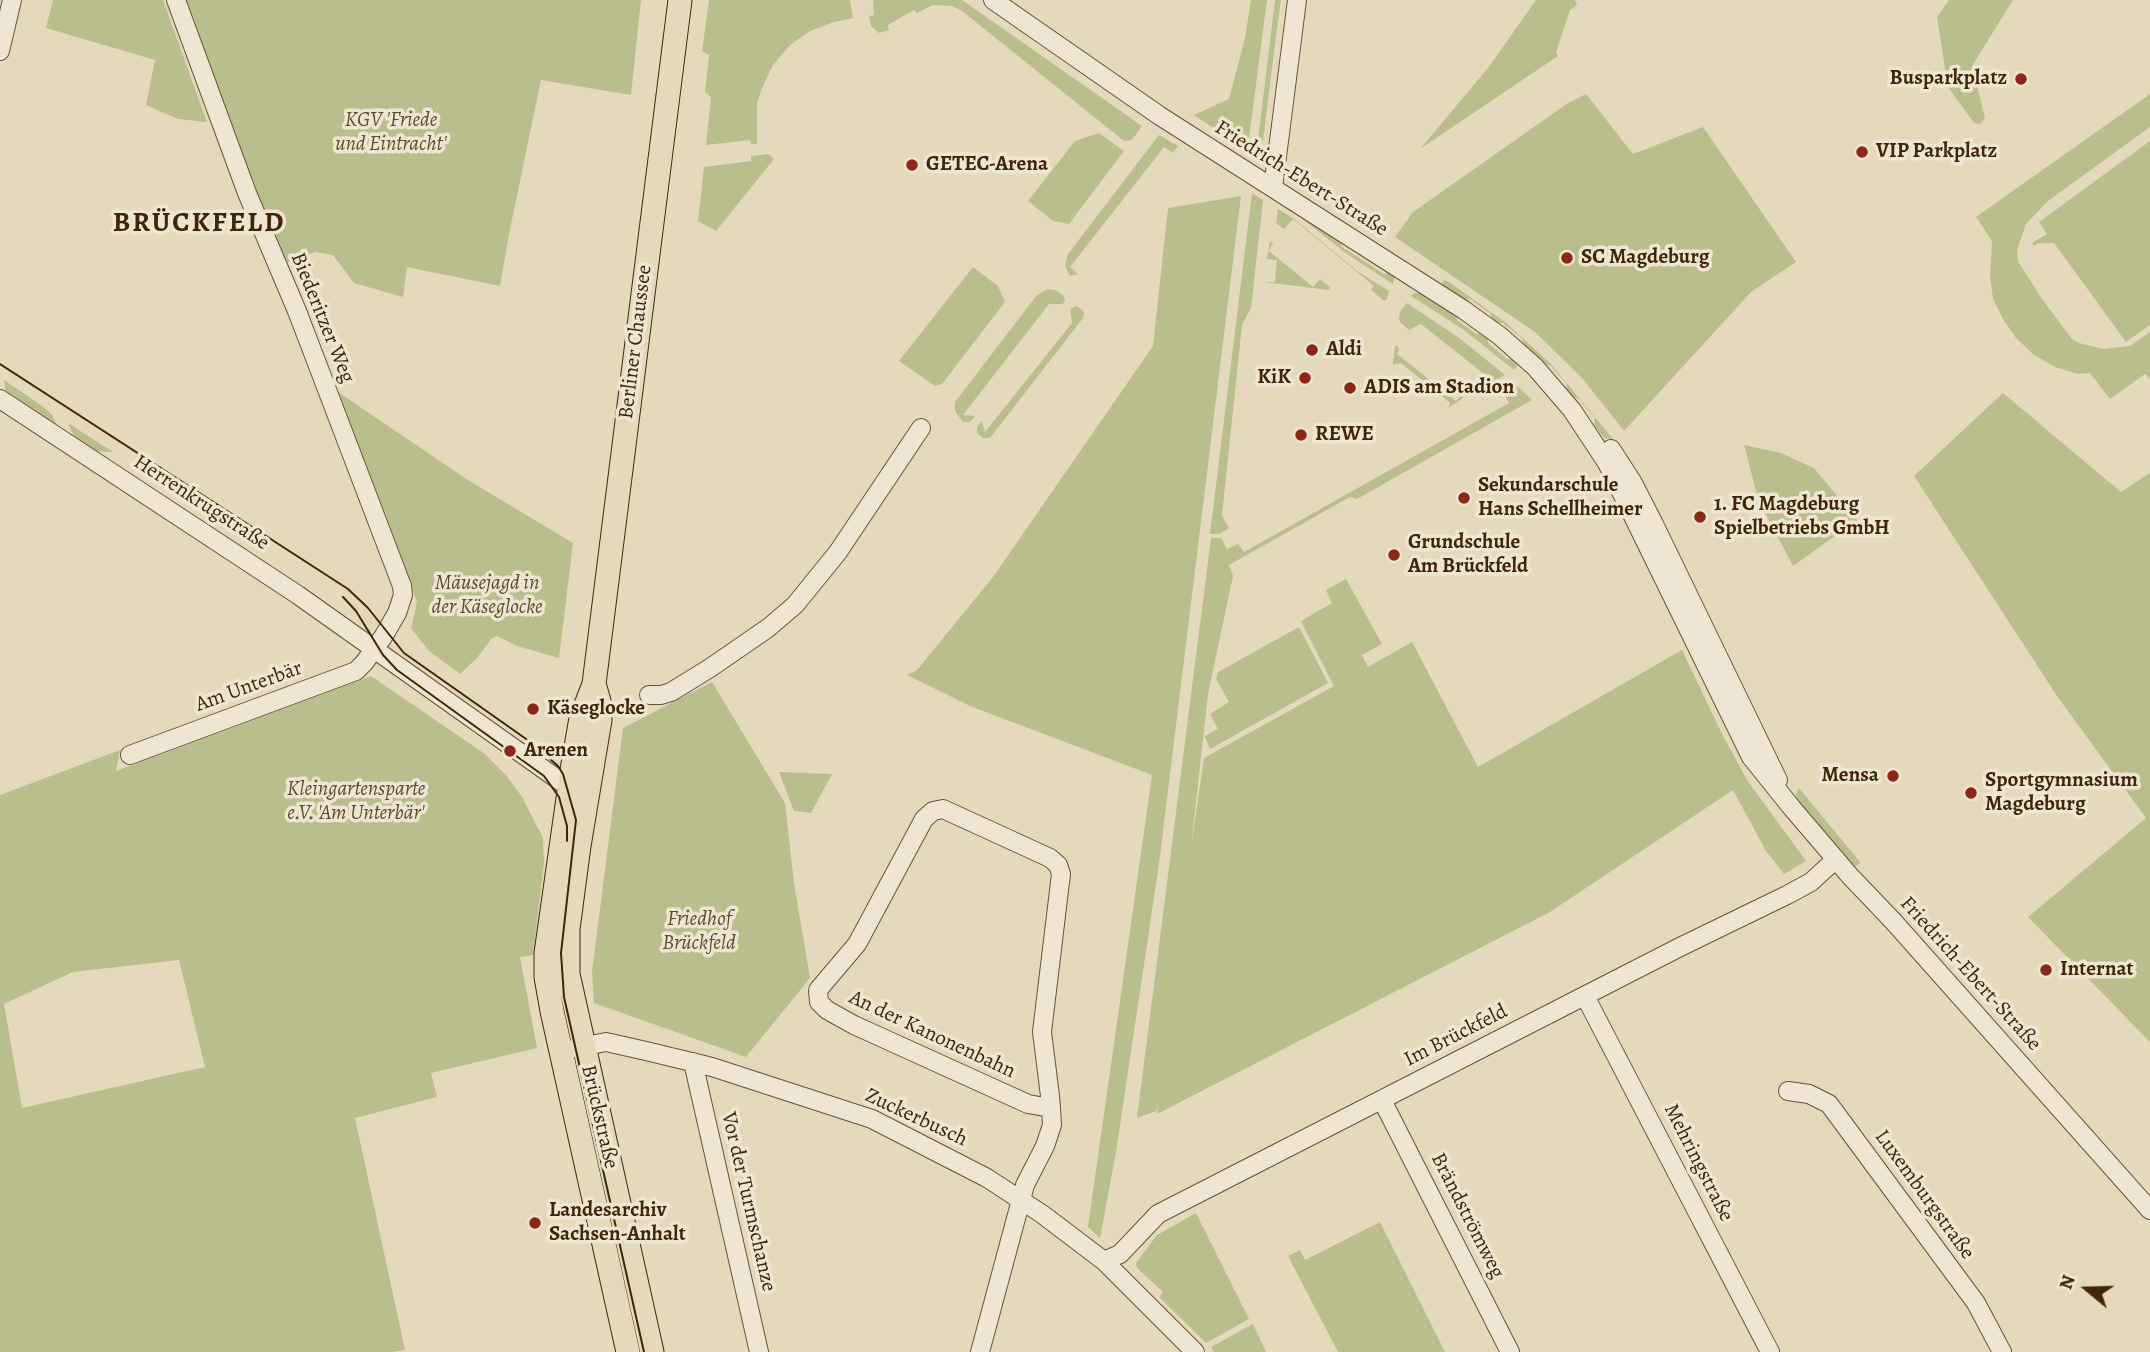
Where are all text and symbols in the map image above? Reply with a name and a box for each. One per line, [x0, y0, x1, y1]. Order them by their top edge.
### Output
place label: Busparkplatz [1890, 66, 2007, 92]
marker: Busparkplatz [2013, 71, 2029, 87]
park label: KGV 'Friede und Eintracht' [335, 108, 447, 158]
street label: Friedrich-Ebert-Straße [1210, 115, 1392, 243]
place label: VIP Parkplatz [1876, 139, 1997, 165]
marker: VIP Parkplatz [1854, 144, 1870, 160]
place label: GETEC-Arena [926, 152, 1048, 178]
marker: GETEC-Arena [904, 157, 920, 173]
district label: BRÜCKFELD [114, 207, 284, 241]
place label: SC Magdeburg [1581, 245, 1710, 271]
street label: Biederitzer Weg [284, 249, 360, 387]
marker: SC Magdeburg [1559, 250, 1575, 266]
street label: Berliner Chaussee [614, 263, 658, 421]
place label: Aldi [1326, 337, 1362, 363]
marker: Aldi [1304, 342, 1320, 358]
place label: KiK [1257, 365, 1291, 391]
marker: KiK [1297, 370, 1313, 386]
place label: ADIS am Stadion [1364, 375, 1514, 401]
marker: ADIS am Stadion [1342, 380, 1358, 396]
place label: REWE [1315, 422, 1374, 448]
marker: REWE [1293, 427, 1309, 443]
street label: Herrenkrugstraße [128, 450, 274, 556]
place label: Sekundarschule Hans Schellheimer [1478, 473, 1643, 523]
marker: Sekundarschule Hans Schellheimer [1456, 490, 1472, 506]
place label: 1. FC Magdeburg Spielbetriebs GmbH [1714, 492, 1890, 542]
marker: 1. FC Magdeburg Spielbetriebs GmbH [1692, 509, 1708, 525]
place label: Grundschule Am Brückfeld [1408, 530, 1528, 580]
marker: Grundschule Am Brückfeld [1386, 547, 1402, 563]
park label: Mäusejagd in der Käseglocke [431, 571, 543, 621]
street label: Am Unterbär [192, 656, 306, 718]
place label: Käseglocke [547, 696, 645, 722]
marker: Käseglocke [525, 701, 541, 717]
place label: Arenen [524, 738, 588, 764]
marker: Arenen [502, 743, 518, 759]
place label: Mensa [1821, 763, 1879, 789]
marker: Mensa [1885, 768, 1901, 784]
place label: Sportgymnasium Magdeburg [1985, 768, 2138, 818]
park label: Kleingartensparte e.V. 'Am Unterbär' [287, 777, 425, 827]
marker: Sportgymnasium Magdeburg [1963, 785, 1979, 801]
street label: Friedrich-Ebert-Straße [1894, 891, 2046, 1057]
park label: Friedhof Brückfeld [662, 907, 736, 957]
place label: Internat [2060, 957, 2134, 983]
marker: Internat [2038, 962, 2054, 978]
street label: An der Kanonenbahn [845, 985, 1019, 1085]
street label: Im Brückfeld [1400, 999, 1512, 1073]
street label: Brückstraße [575, 1063, 623, 1171]
street label: Zuckerbusch [861, 1083, 971, 1153]
street label: Mehringstraße [1658, 1100, 1738, 1226]
street label: Vor der Turmschanze [715, 1110, 781, 1294]
street label: Luxemburgstraße [1869, 1125, 1979, 1265]
street label: Brändströmweg [1425, 1149, 1509, 1283]
place label: Landesarchiv Sachsen-Anhalt [549, 1198, 686, 1248]
marker: Landesarchiv Sachsen-Anhalt [527, 1215, 543, 1231]
north arrow [2052, 1254, 2122, 1324]
text: N [2053, 1271, 2082, 1293]

